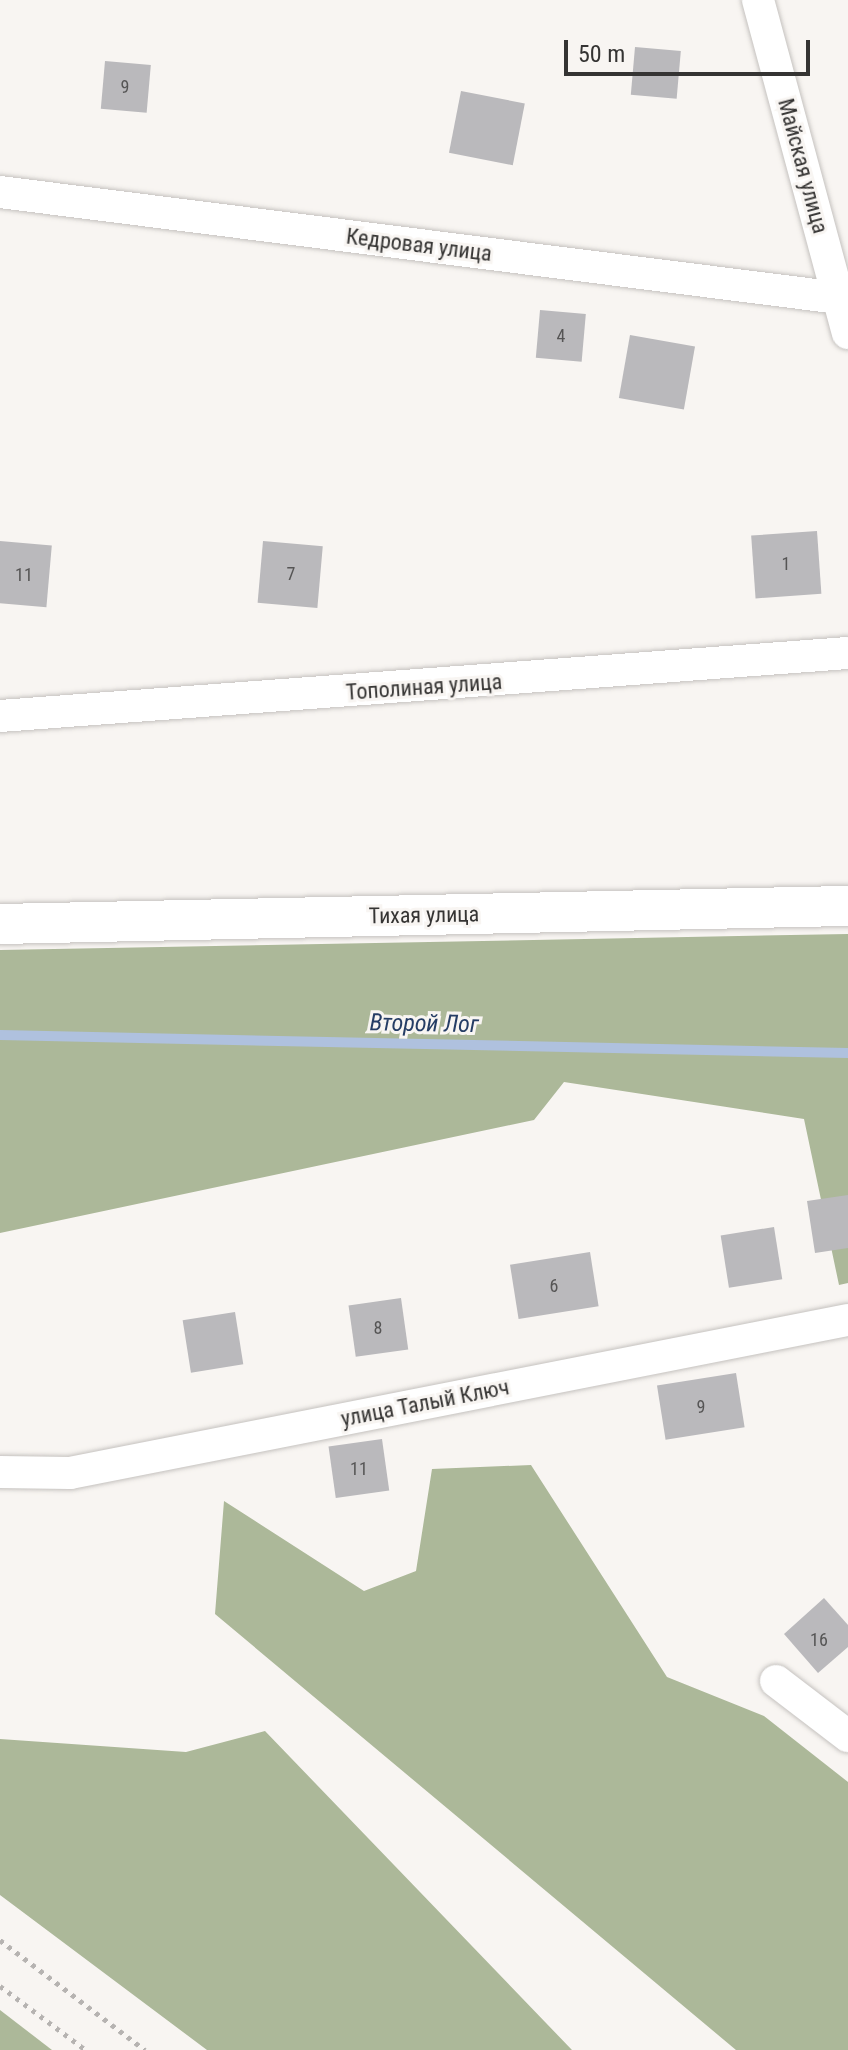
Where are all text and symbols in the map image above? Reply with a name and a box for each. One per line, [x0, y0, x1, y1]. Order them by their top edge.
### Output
scale bar [568, 24, 814, 74]
text: 50 m [578, 40, 625, 68]
house number: 9 [121, 76, 129, 98]
street label: Майская улица [772, 96, 834, 236]
street label: Кедровая улица [345, 223, 493, 267]
house number: 4 [557, 325, 565, 347]
house number: 1 [782, 553, 790, 575]
house number: 7 [287, 563, 295, 585]
house number: 11 [15, 564, 33, 586]
street label: Тополиная улица [345, 668, 503, 706]
street label: Тихая улица [368, 901, 480, 929]
water label: Второй Лог [369, 1009, 479, 1039]
house number: 6 [550, 1275, 558, 1297]
house number: 8 [374, 1317, 382, 1339]
street label: улица Талый Ключ [338, 1374, 512, 1432]
house number: 9 [697, 1396, 705, 1418]
house number: 11 [350, 1458, 368, 1480]
house number: 16 [810, 1629, 828, 1651]

